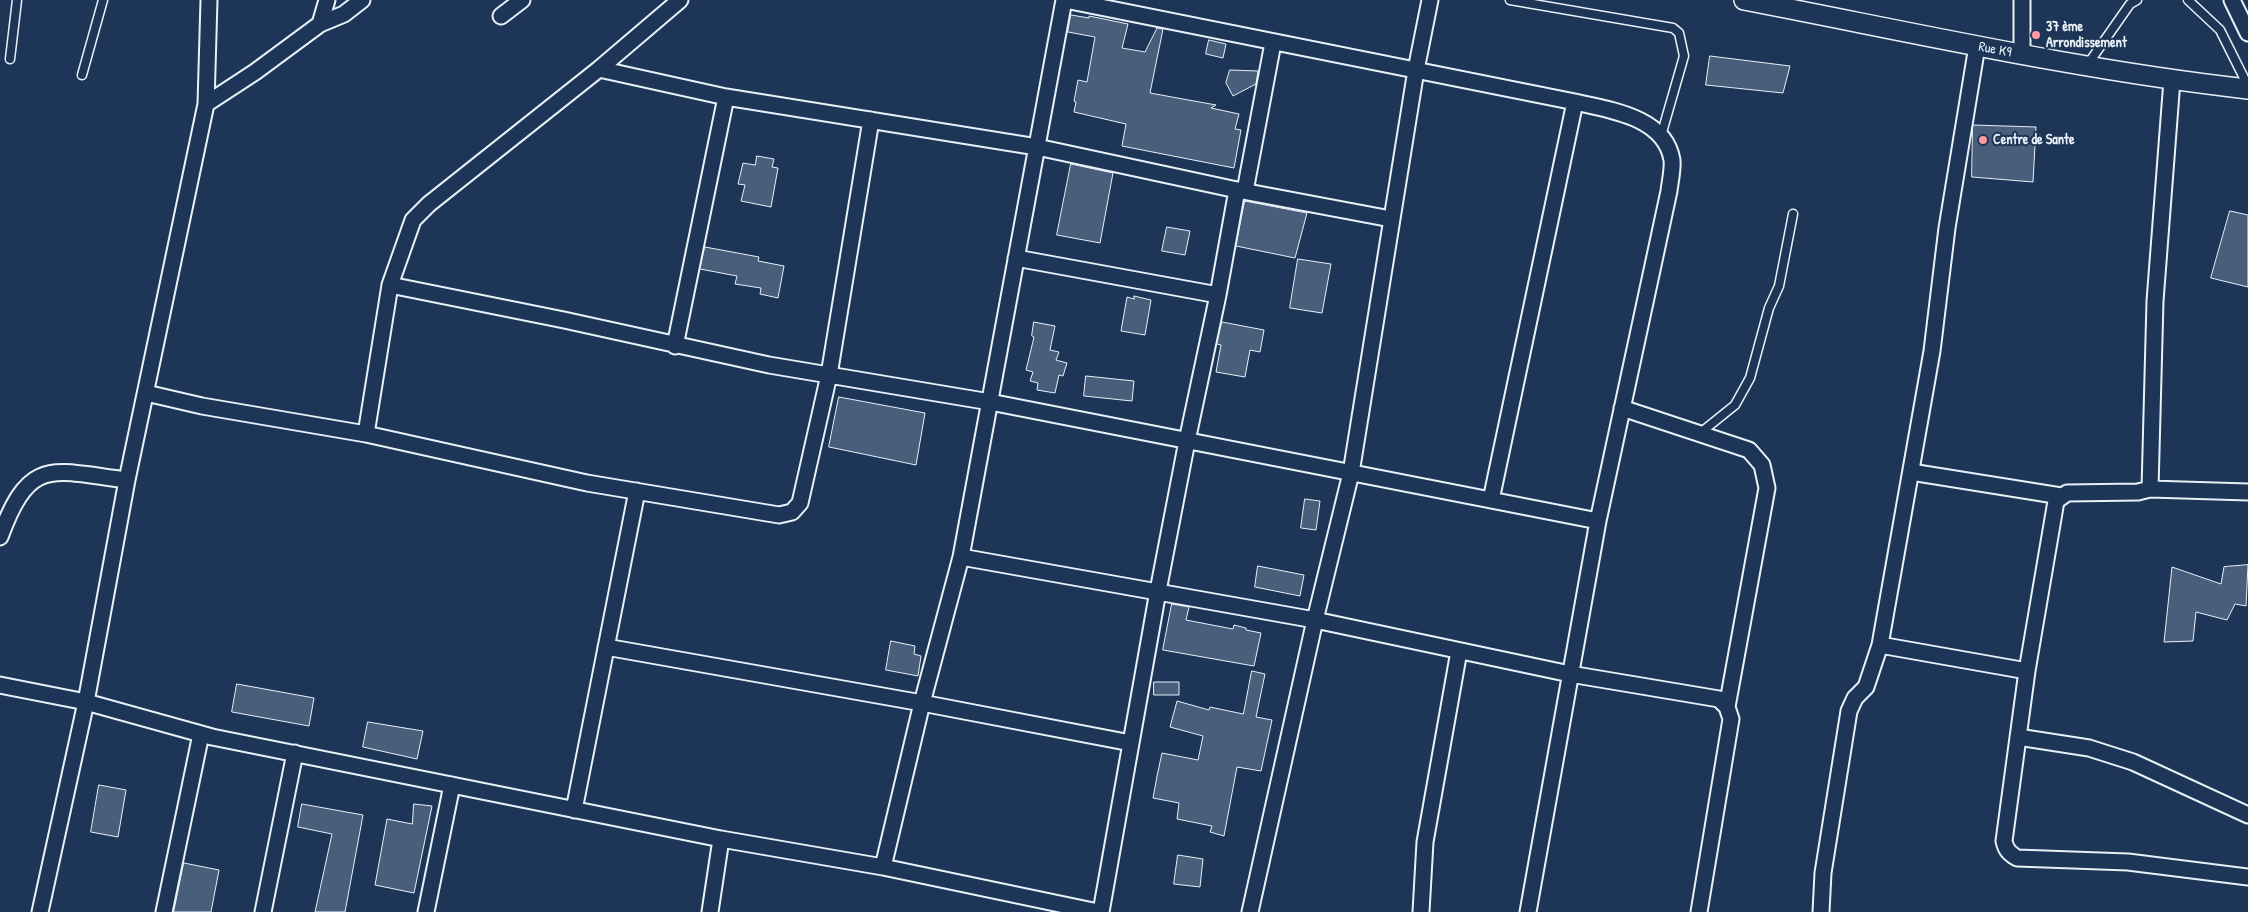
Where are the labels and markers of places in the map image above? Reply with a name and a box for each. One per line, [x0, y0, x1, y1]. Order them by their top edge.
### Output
place label: 37 ème Arrondissement [2046, 19, 2127, 52]
marker: 37 ème Arrondissement [2030, 29, 2042, 41]
place label: Centre de Sante [1993, 132, 2074, 148]
marker: Centre de Sante [1977, 134, 1989, 146]

